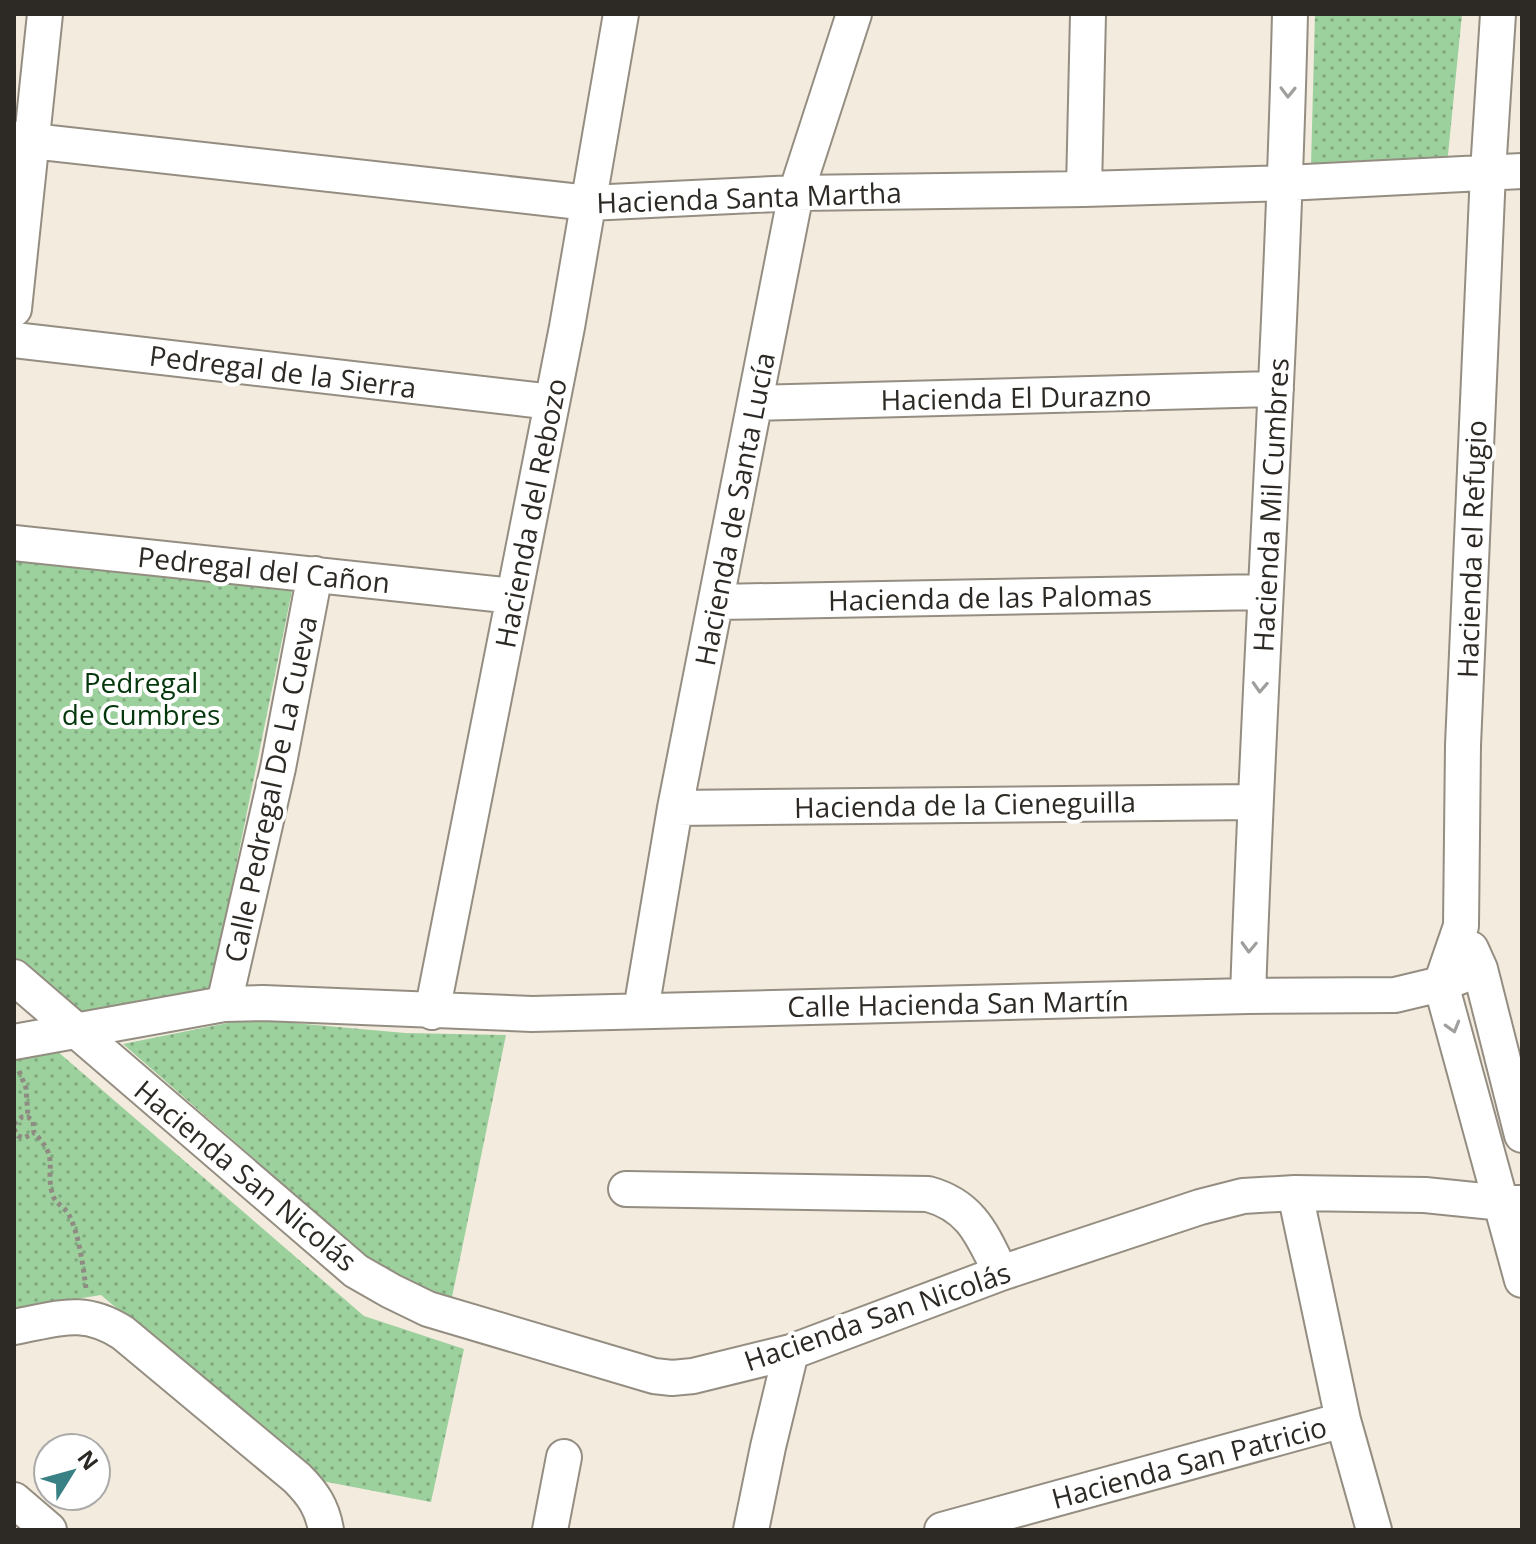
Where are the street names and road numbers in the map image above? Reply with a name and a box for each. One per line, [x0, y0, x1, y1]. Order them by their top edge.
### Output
street label: Hacienda Santa Martha [596, 173, 902, 221]
street label: Pedregal de la Sierra [147, 336, 419, 406]
street label: Hacienda de Santa Lucía [685, 349, 783, 669]
street label: Hacienda Mil Cumbres [1243, 357, 1297, 653]
street label: Hacienda del Rebozo [485, 375, 575, 651]
street label: Hacienda El Durazno [880, 376, 1152, 418]
street label: Hacienda el Refugio [1448, 419, 1494, 679]
street label: Pedregal del Cañon [136, 537, 392, 601]
street label: Hacienda de las Palomas [828, 575, 1152, 619]
street label: Calle Pedregal De La Cueva [215, 612, 325, 966]
street label: Hacienda de la Cieneguilla [794, 782, 1136, 826]
street label: Calle Hacienda San Martín [787, 981, 1129, 1025]
street label: Hacienda San Nicolás [127, 1071, 365, 1279]
street label: Hacienda San Nicolás [739, 1253, 1015, 1379]
street label: Hacienda San Patricio [1047, 1407, 1331, 1517]

